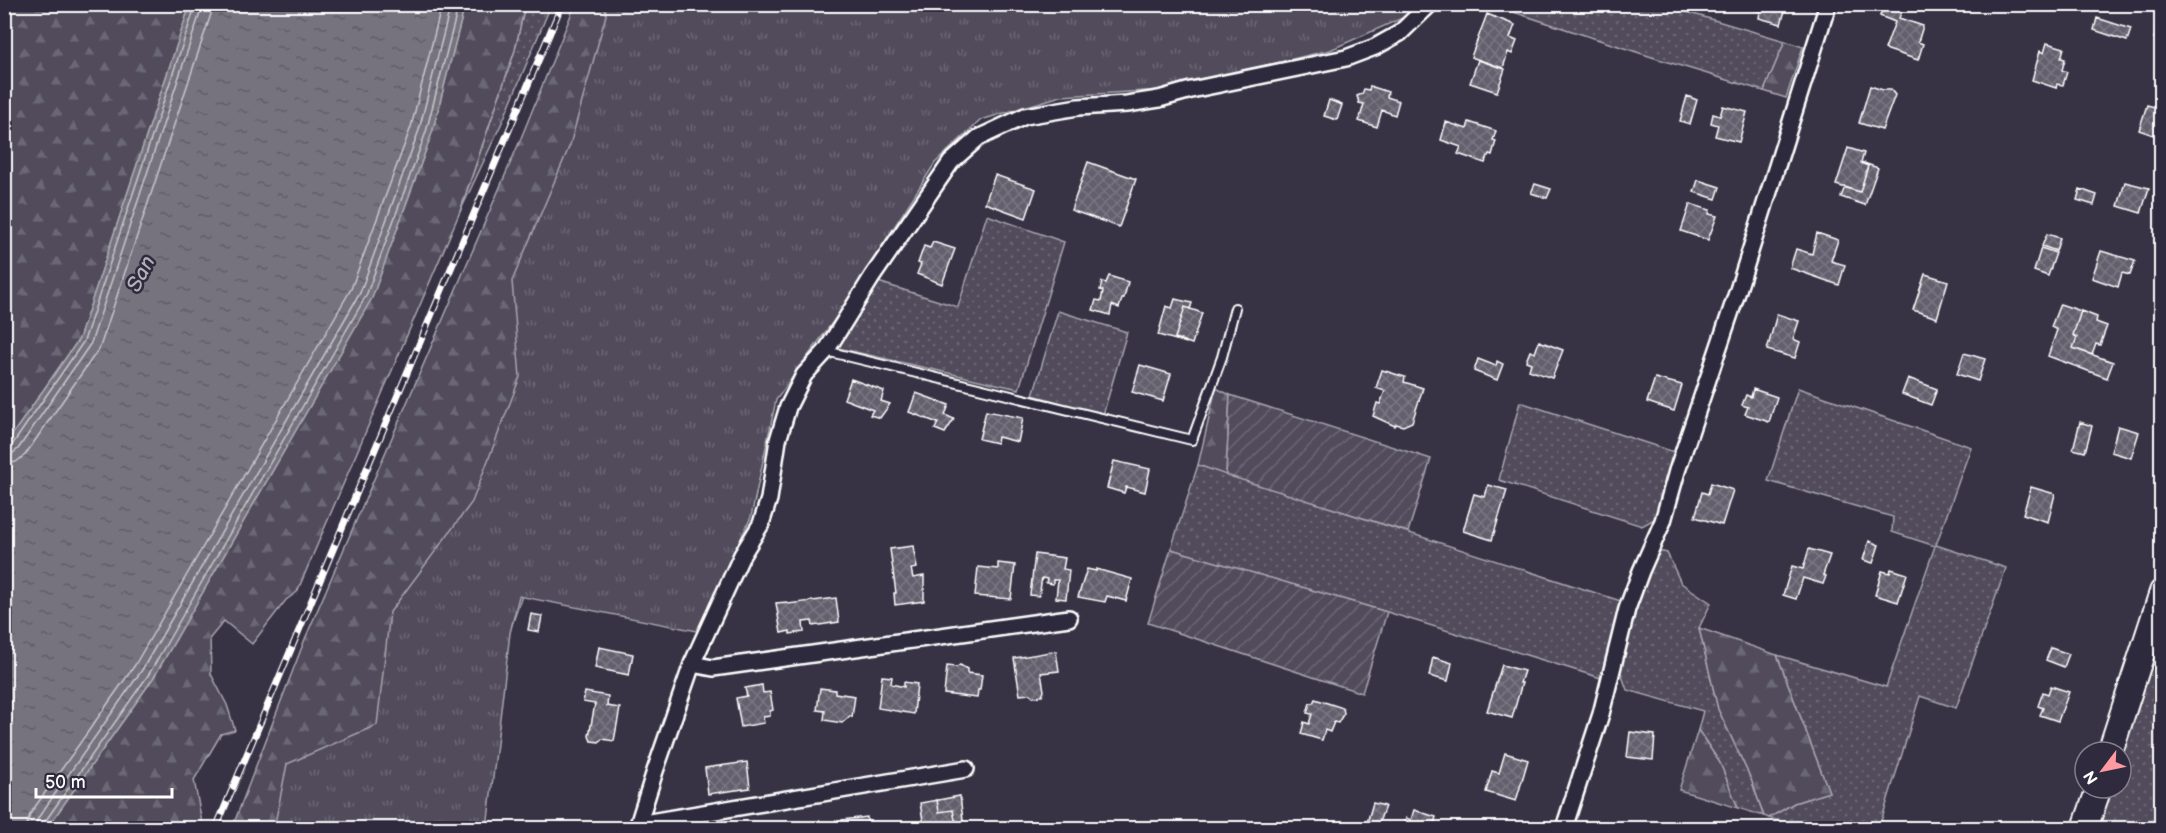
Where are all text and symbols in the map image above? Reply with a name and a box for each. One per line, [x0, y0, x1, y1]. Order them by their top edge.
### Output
water label: San [121, 252, 161, 296]
north arrow [2073, 740, 2133, 800]
scale bar [36, 761, 172, 799]
text: N [2080, 767, 2103, 787]
text: 50 m [45, 772, 86, 793]

